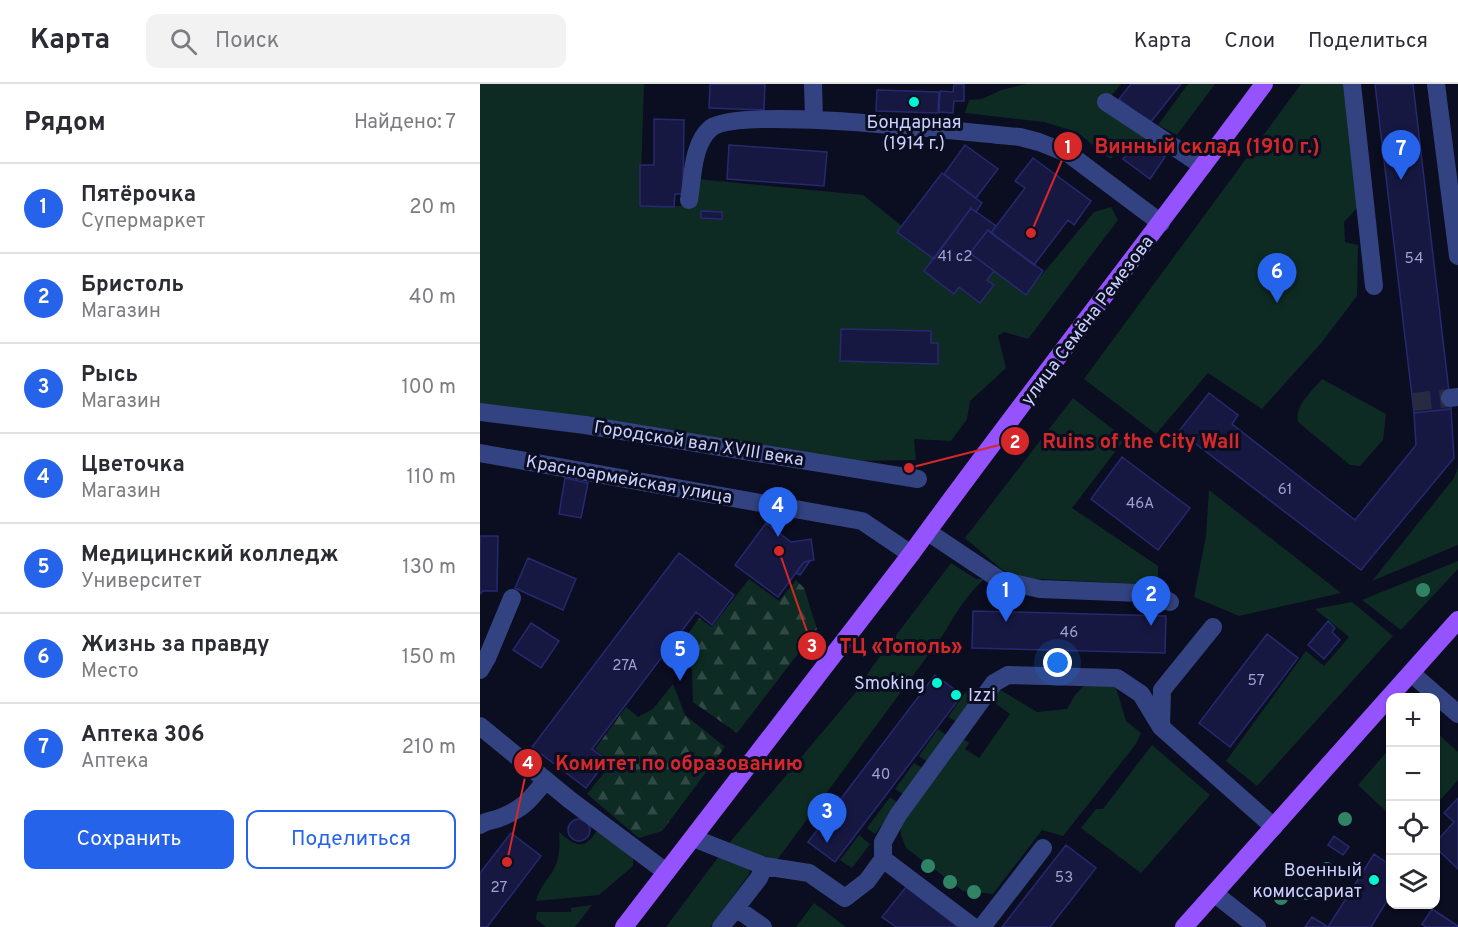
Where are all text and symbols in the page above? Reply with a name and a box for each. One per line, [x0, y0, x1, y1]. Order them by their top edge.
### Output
search box [146, 14, 566, 68]
text: Карта [30, 23, 110, 59]
icon: search [167, 25, 200, 58]
text: Поиск [215, 28, 279, 55]
text: Карта [1134, 28, 1191, 55]
text: Слои [1224, 28, 1275, 55]
text: Поделиться [1308, 28, 1428, 55]
marker: Бондарная (1914 г.) [907, 95, 921, 109]
text: Рядом [24, 107, 106, 140]
text: Найдено: 7 [354, 110, 456, 136]
place label: Бондарная (1914 г.) [866, 112, 962, 156]
callout: Винный склад (1910 г.) [1053, 127, 1332, 165]
pin: 7 [1382, 130, 1420, 180]
text: Винный склад (1910 г.) [1094, 135, 1320, 161]
text: 1 [1064, 137, 1072, 160]
text: Пятёрочка [81, 182, 196, 209]
text: 1 [40, 195, 48, 221]
text: 20 m [409, 195, 456, 221]
text: Супермаркет [81, 209, 205, 235]
street label: улица Семёна Ремезова [1017, 231, 1160, 410]
house number: 41 с2 [937, 248, 973, 267]
house number: 54 [1405, 250, 1423, 269]
pin: 6 [1258, 254, 1296, 303]
text: Бристоль [81, 272, 184, 299]
text: 2 [37, 285, 50, 311]
text: 40 m [409, 285, 456, 311]
text: Магазин [81, 299, 161, 325]
text: Рысь [81, 362, 138, 389]
text: 3 [38, 375, 50, 401]
text: 100 m [401, 375, 456, 401]
text: Магазин [81, 389, 161, 415]
street label: Городской вал XVIII века [592, 417, 805, 472]
callout: Ruins of the City Wall [1000, 422, 1252, 460]
text: Ruins of the City Wall [1042, 430, 1240, 456]
text: 2 [1009, 432, 1021, 455]
street label: Красноармейская улица [524, 451, 734, 510]
text: Цветочка [81, 452, 185, 479]
text: 4 [37, 465, 50, 491]
text: 110 m [407, 465, 456, 491]
text: Магазин [81, 479, 161, 505]
house number: 61 [1278, 481, 1292, 500]
pin: 4 [758, 488, 798, 537]
house number: 46А [1126, 495, 1154, 514]
text: Медицинский колледж [81, 542, 339, 569]
text: 5 [37, 555, 50, 581]
text: 130 m [402, 555, 456, 581]
text: Университет [81, 569, 202, 595]
pin: 1 [986, 572, 1026, 622]
pin: 2 [1132, 576, 1170, 626]
house number: 46 [1060, 624, 1078, 643]
callout: ТЦ «Тополь» [797, 627, 974, 665]
text: Жизнь за правду [81, 632, 270, 659]
pin: 5 [660, 632, 700, 681]
text: ТЦ «Тополь» [839, 635, 963, 661]
text: 3 [807, 636, 817, 659]
text: 6 [37, 645, 50, 671]
text: 150 m [402, 645, 456, 671]
your location [1043, 648, 1072, 677]
house number: 27А [612, 657, 638, 676]
text: Место [81, 659, 139, 685]
house number: 57 [1248, 672, 1265, 691]
place label: Smoking [854, 673, 925, 696]
marker: Smoking [930, 676, 944, 690]
place label: Izzi [968, 685, 996, 708]
marker: Izzi [949, 688, 963, 702]
map controls [1386, 693, 1440, 909]
button: + [1386, 693, 1440, 747]
text: Аптека 306 [81, 722, 205, 749]
text: 7 [38, 735, 49, 761]
text: 210 m [402, 735, 456, 761]
callout: Комитет по образованию [513, 744, 815, 782]
button: − [1386, 747, 1440, 801]
text: Аптека [81, 749, 148, 775]
text: Комитет по образованию [555, 752, 803, 778]
text: 4 [522, 753, 534, 776]
house number: 40 [872, 766, 890, 785]
pin: 3 [808, 794, 846, 843]
button: locate [1386, 801, 1440, 855]
button: Сохранить [24, 810, 234, 869]
button: Поделиться [246, 810, 456, 869]
button: layers [1386, 855, 1440, 909]
place label: Военный комиссариат [1252, 860, 1362, 904]
house number: 53 [1055, 869, 1073, 888]
marker: Военный комиссариат [1367, 873, 1381, 887]
house number: 27 [491, 879, 508, 898]

